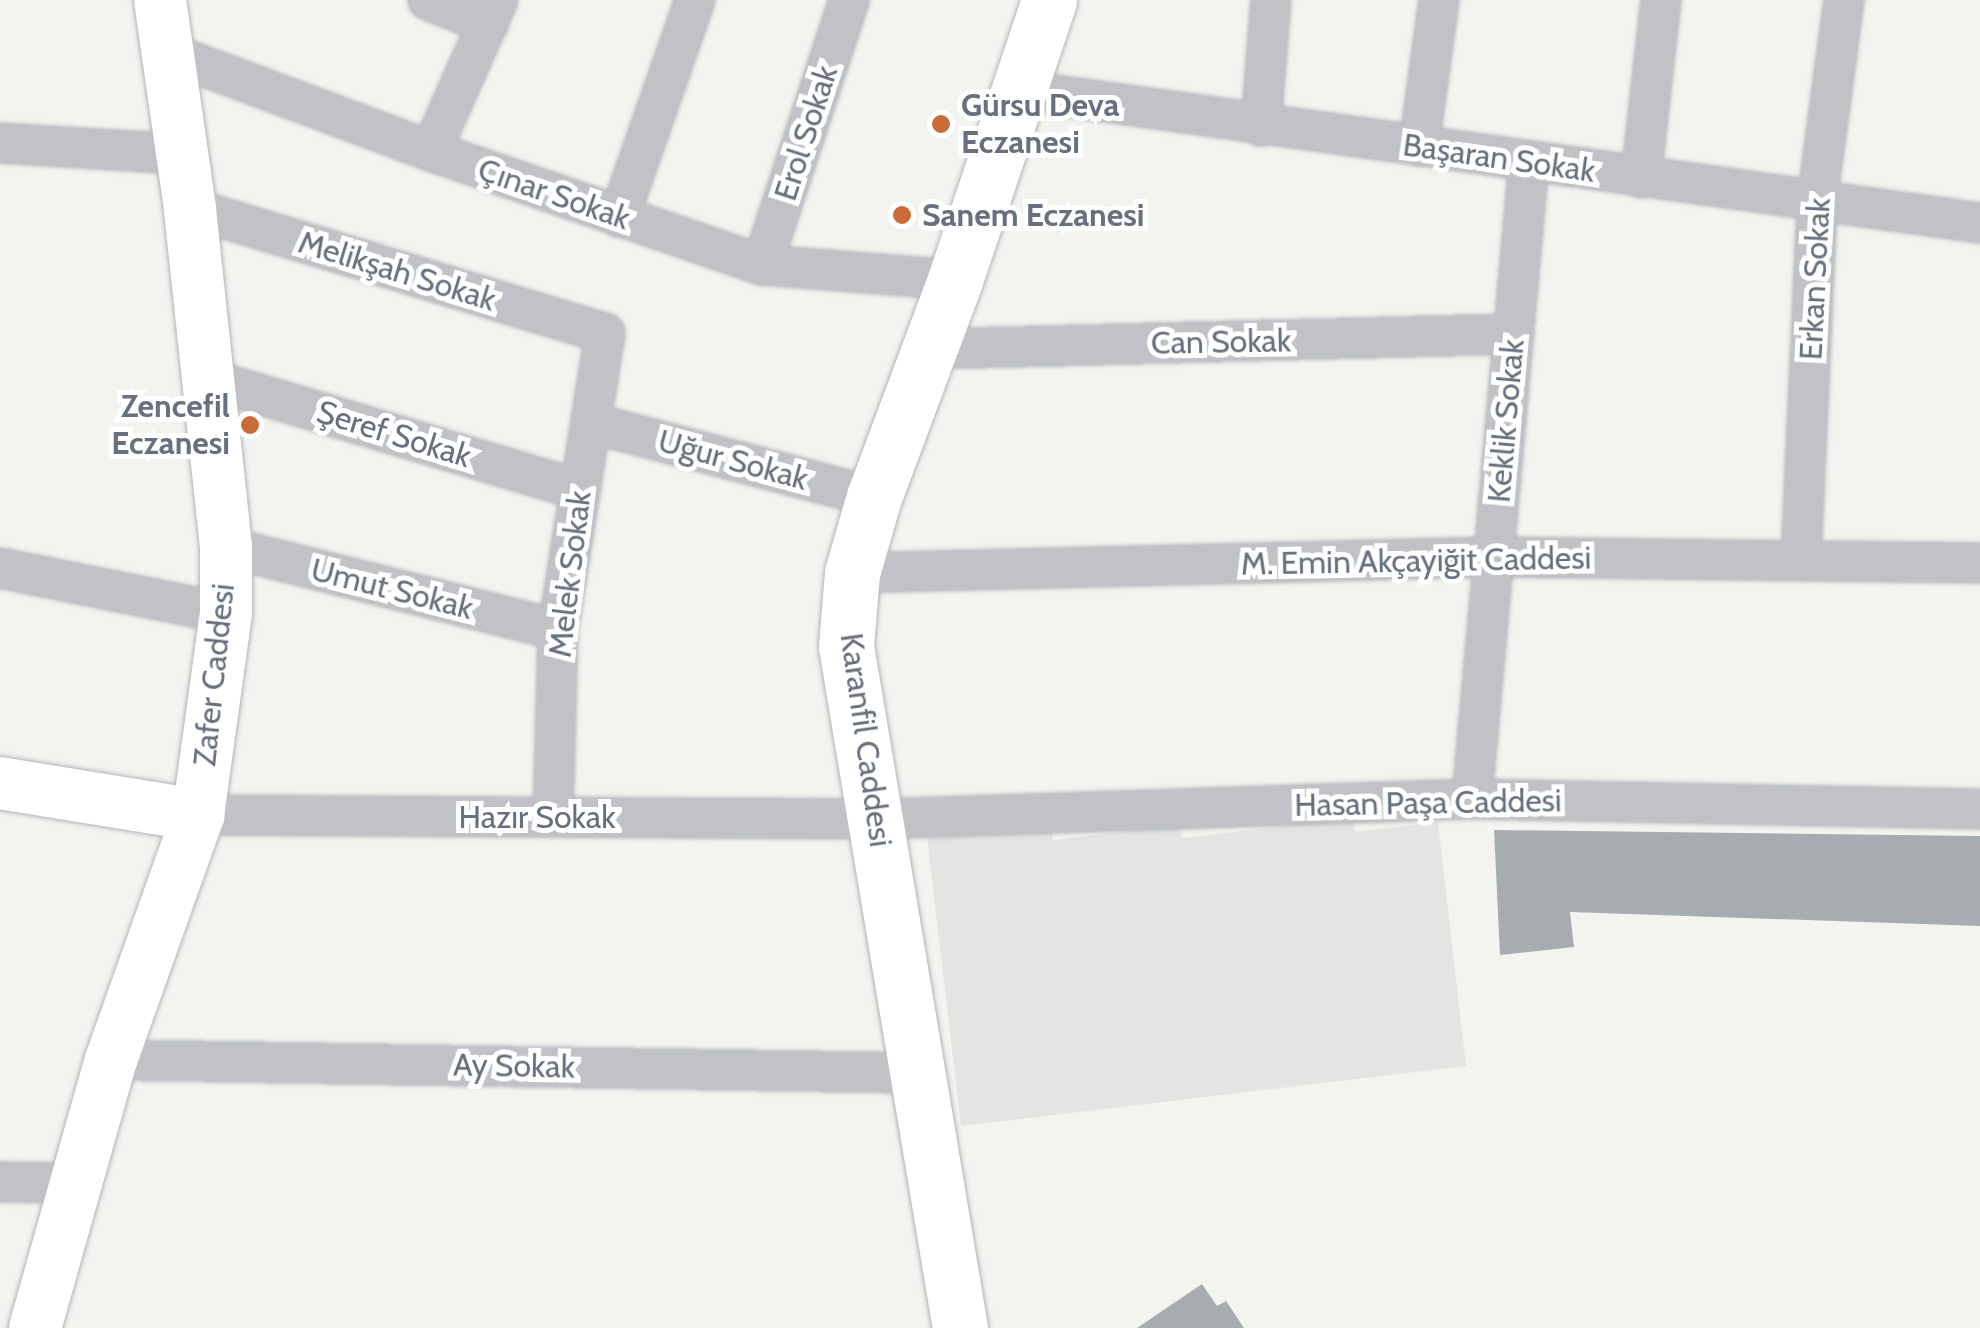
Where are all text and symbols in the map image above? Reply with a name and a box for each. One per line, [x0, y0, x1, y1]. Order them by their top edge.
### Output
street label: Erol Sokak [766, 61, 846, 205]
place label: Gürsu Deva Eczanesi [961, 87, 1119, 162]
marker: Gürsu Deva Eczanesi [930, 113, 952, 135]
street label: Başaran Sokak [1400, 126, 1598, 190]
street label: Çınar Sokak [473, 150, 635, 238]
place label: Sanem Eczanesi [922, 196, 1144, 234]
street label: Erkan Sokak [1792, 197, 1838, 361]
marker: Sanem Eczanesi [891, 204, 913, 226]
street label: Melikşah Sokak [294, 223, 500, 319]
street label: Can Sokak [1151, 322, 1291, 362]
street label: Keklik Sokak [1480, 338, 1532, 504]
place label: Zencefil Eczanesi [111, 388, 230, 463]
street label: Şeref Sokak [312, 392, 476, 476]
marker: Zencefil Eczanesi [239, 414, 261, 436]
street label: Uğur Sokak [654, 422, 812, 498]
street label: Melek Sokak [541, 489, 599, 659]
street label: M. Emin Akçayiğit Caddesi [1240, 539, 1592, 583]
street label: Umut Sokak [307, 550, 477, 628]
street label: Zafer Caddesi [185, 582, 243, 768]
street label: Karanfil Caddesi [832, 631, 900, 849]
street label: Hasan Paşa Caddesi [1294, 781, 1562, 825]
street label: Hazır Sokak [459, 798, 615, 836]
street label: Ay Sokak [453, 1046, 575, 1086]

